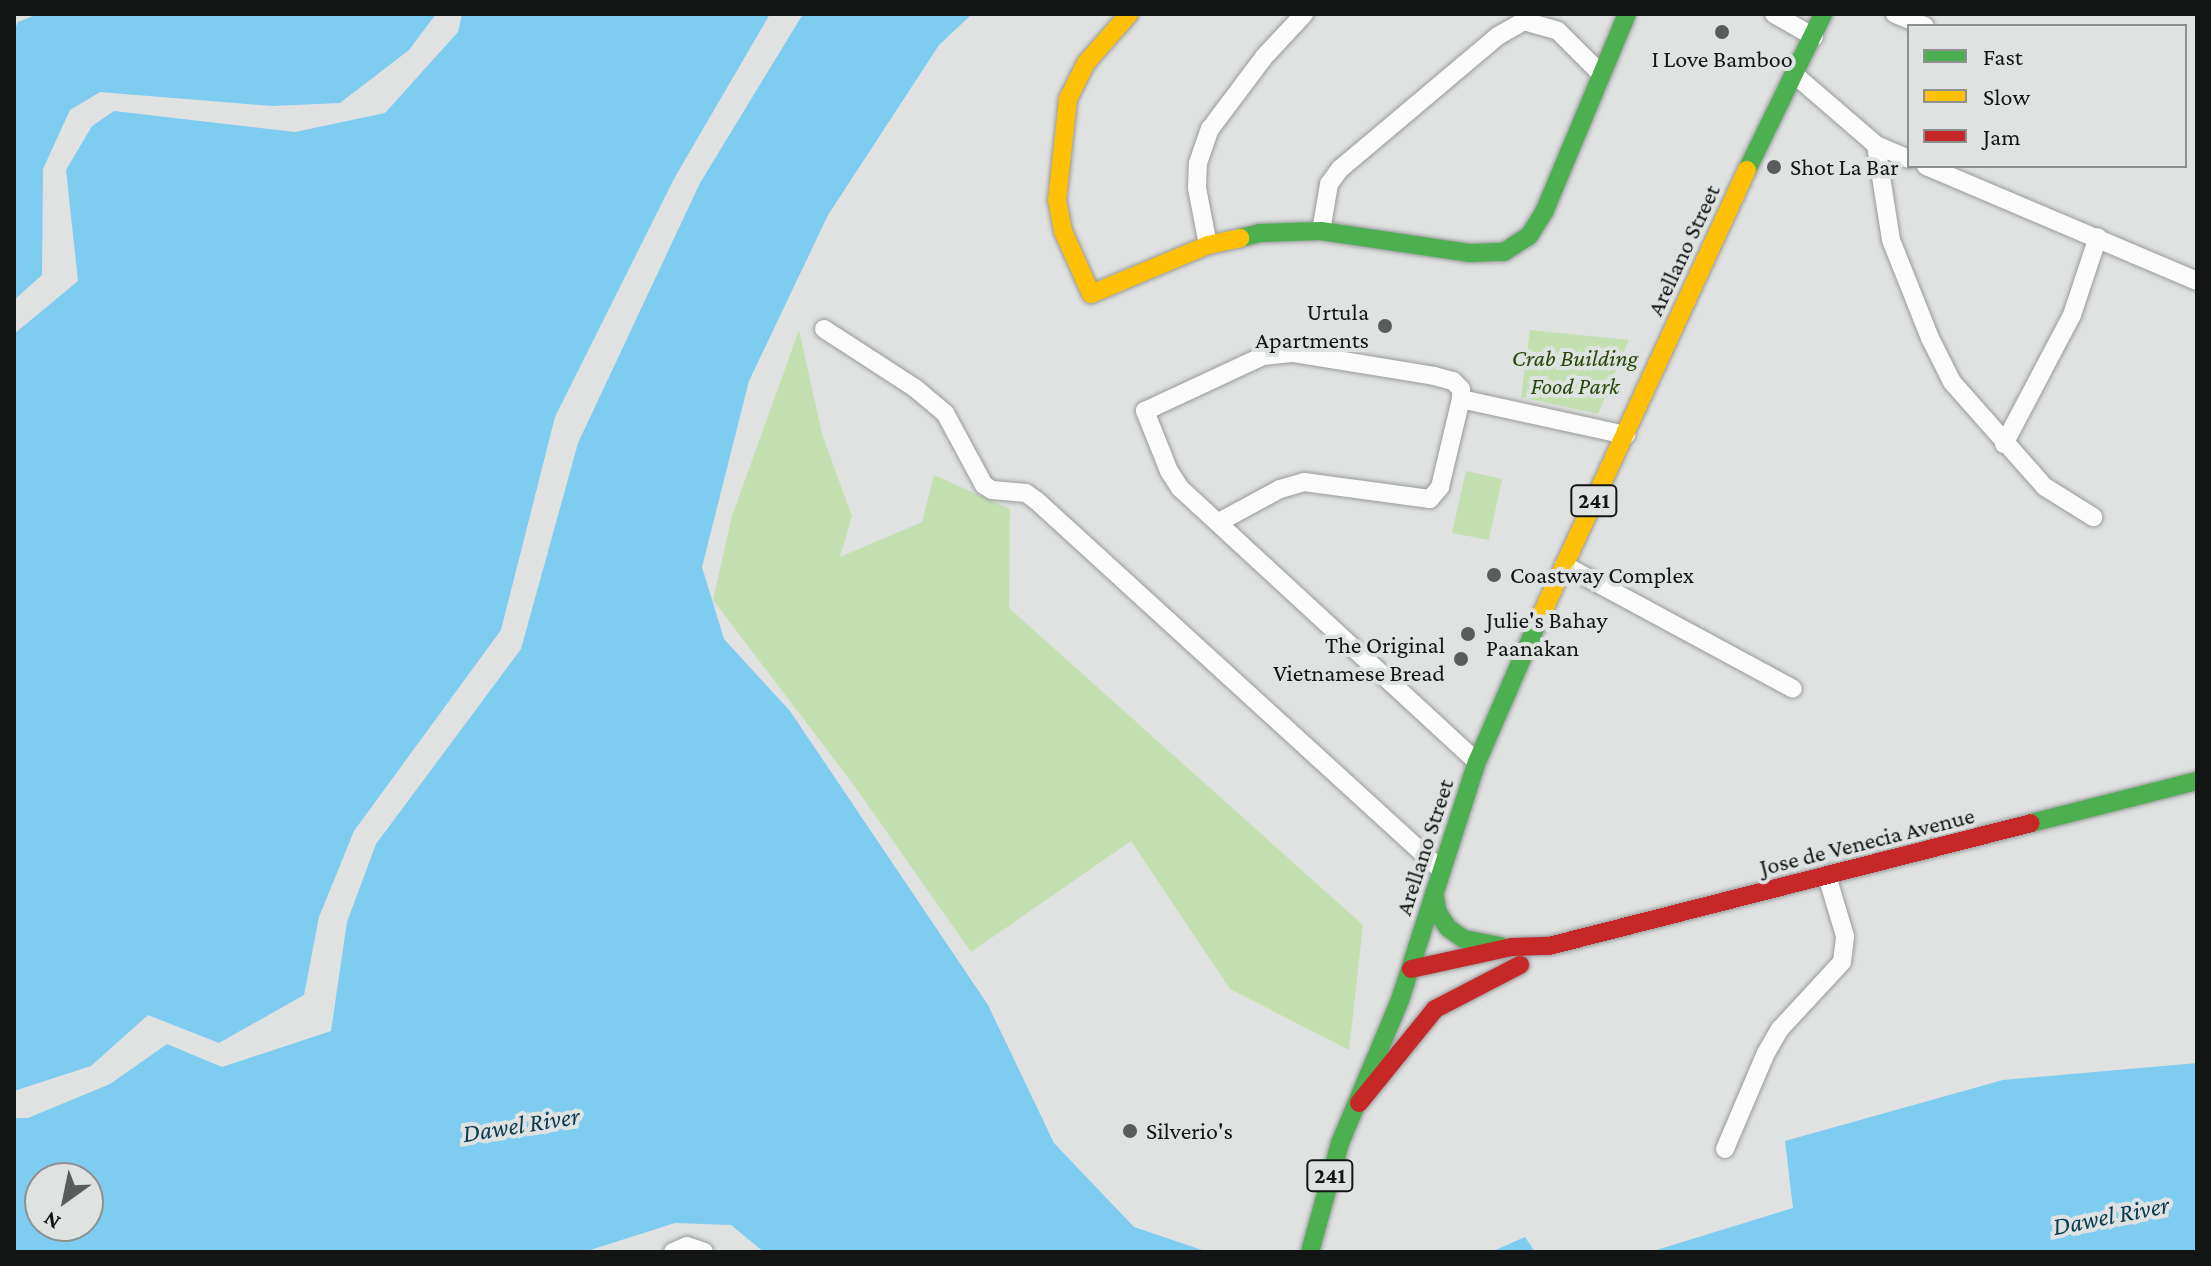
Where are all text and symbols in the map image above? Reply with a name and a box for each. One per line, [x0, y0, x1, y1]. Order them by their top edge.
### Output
marker: I Love Bamboo [1713, 23, 1731, 41]
legend [1907, 24, 2187, 168]
text: Fast [1983, 43, 2023, 70]
place label: I Love Bamboo [1651, 45, 1793, 73]
text: Slow [1983, 83, 2030, 110]
text: Jam [1983, 123, 2021, 150]
place label: Shot La Bar [1790, 153, 1899, 181]
marker: Shot La Bar [1765, 158, 1783, 176]
street label: Arellano Street [1640, 180, 1726, 320]
place label: Urtula Apartments [1255, 298, 1369, 354]
marker: Urtula Apartments [1376, 317, 1394, 335]
park label: Crab Building Food Park [1512, 344, 1638, 400]
road number: 241 [1570, 483, 1618, 519]
place label: Coastway Complex [1510, 561, 1694, 589]
marker: Coastway Complex [1485, 566, 1503, 584]
place label: Julie's Bahay Paanakan [1486, 606, 1608, 662]
marker: Julie's Bahay Paanakan [1457, 623, 1479, 645]
place label: The Original Vietnamese Bread [1273, 631, 1445, 687]
marker: The Original Vietnamese Bread [1452, 650, 1470, 668]
street label: Arellano Street [1388, 775, 1460, 919]
street label: Jose de Venecia Avenue [1757, 800, 1977, 882]
water label: Dawel River [460, 1100, 582, 1150]
place label: Silverio's [1146, 1117, 1233, 1145]
marker: Silverio's [1121, 1122, 1139, 1140]
road number: 241 [1306, 1158, 1354, 1194]
north arrow [24, 1162, 104, 1242]
water label: Dawel River [2050, 1189, 2172, 1243]
text: N [39, 1206, 65, 1235]

